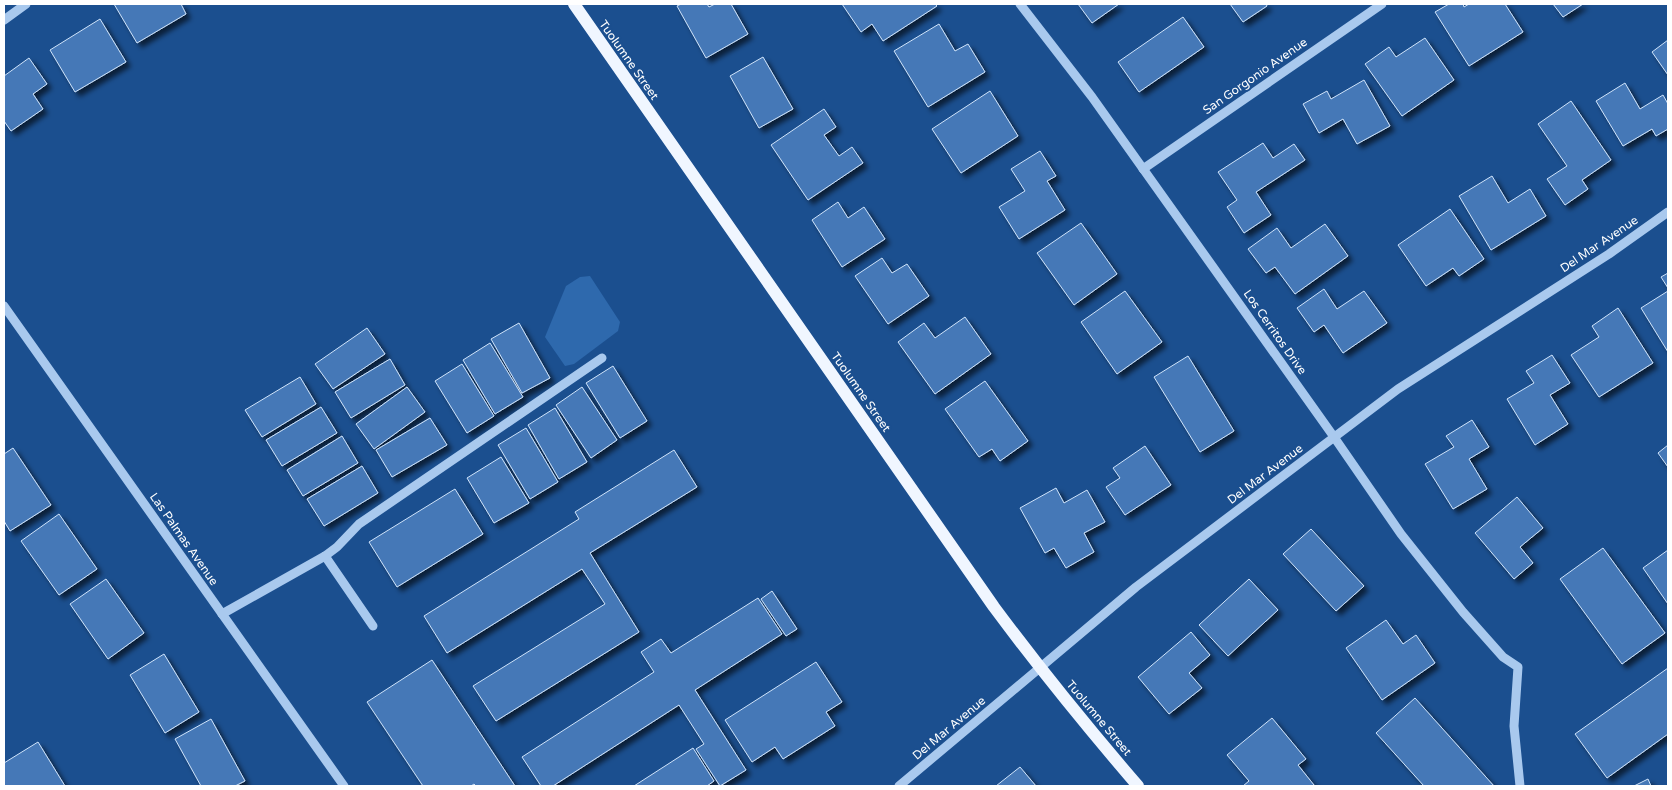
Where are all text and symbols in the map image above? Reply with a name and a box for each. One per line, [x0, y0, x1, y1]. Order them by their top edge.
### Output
street label: Tuolumne Street [596, 17, 662, 103]
street label: San Gorgonio Avenue [1200, 35, 1310, 117]
street label: Del Mar Avenue [1557, 213, 1641, 275]
street label: Los Cerritos Drive [1240, 287, 1310, 377]
street label: Tuolumne Street [828, 349, 894, 435]
street label: Del Mar Avenue [1225, 441, 1306, 507]
street label: Las Palmas Avenue [147, 490, 221, 588]
street label: Tuolumne Street [1063, 677, 1135, 759]
street label: Del Mar Avenue [910, 693, 988, 763]

